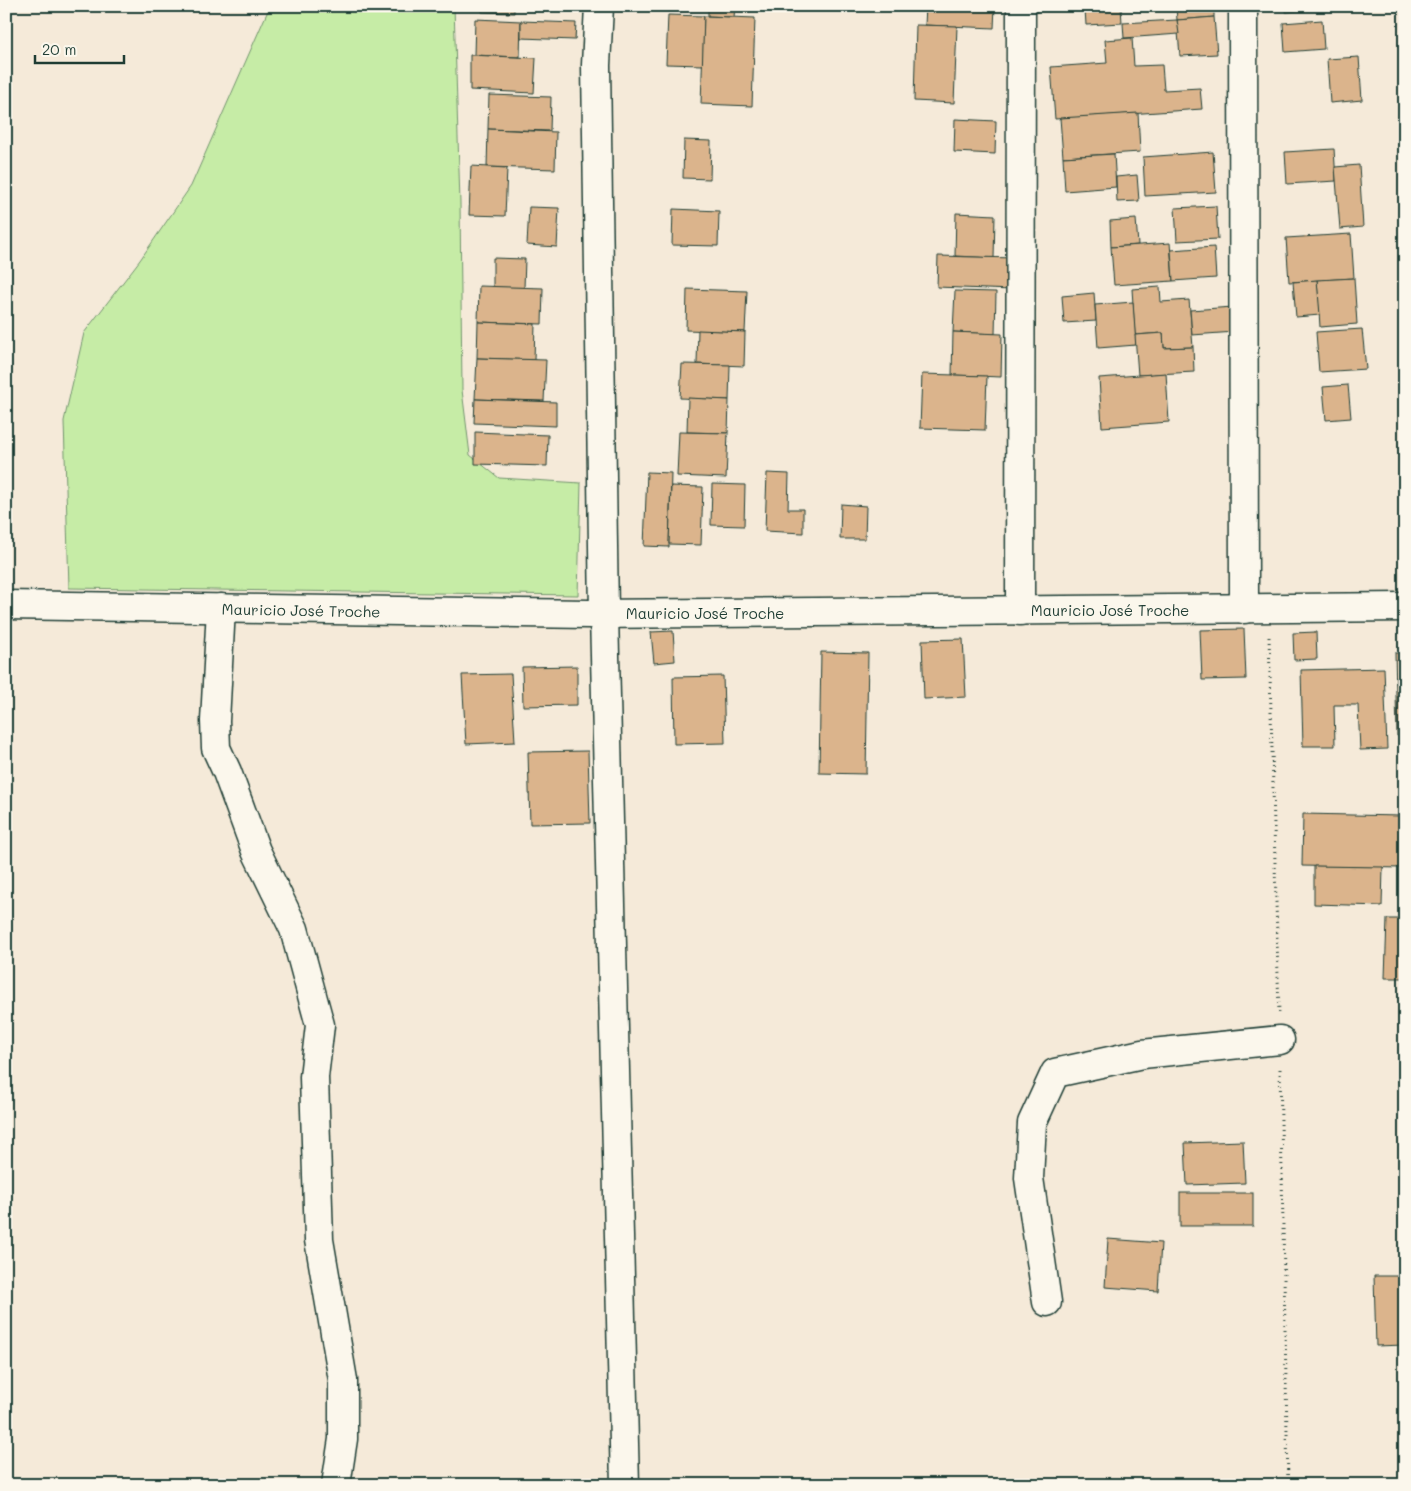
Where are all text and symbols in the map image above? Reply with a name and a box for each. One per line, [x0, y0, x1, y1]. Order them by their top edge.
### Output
scale bar [35, 32, 124, 64]
text: 20 m [42, 39, 76, 59]
street label: Mauricio José Troche [222, 599, 380, 621]
street label: Mauricio José Troche [1031, 600, 1189, 620]
street label: Mauricio José Troche [626, 603, 784, 623]

